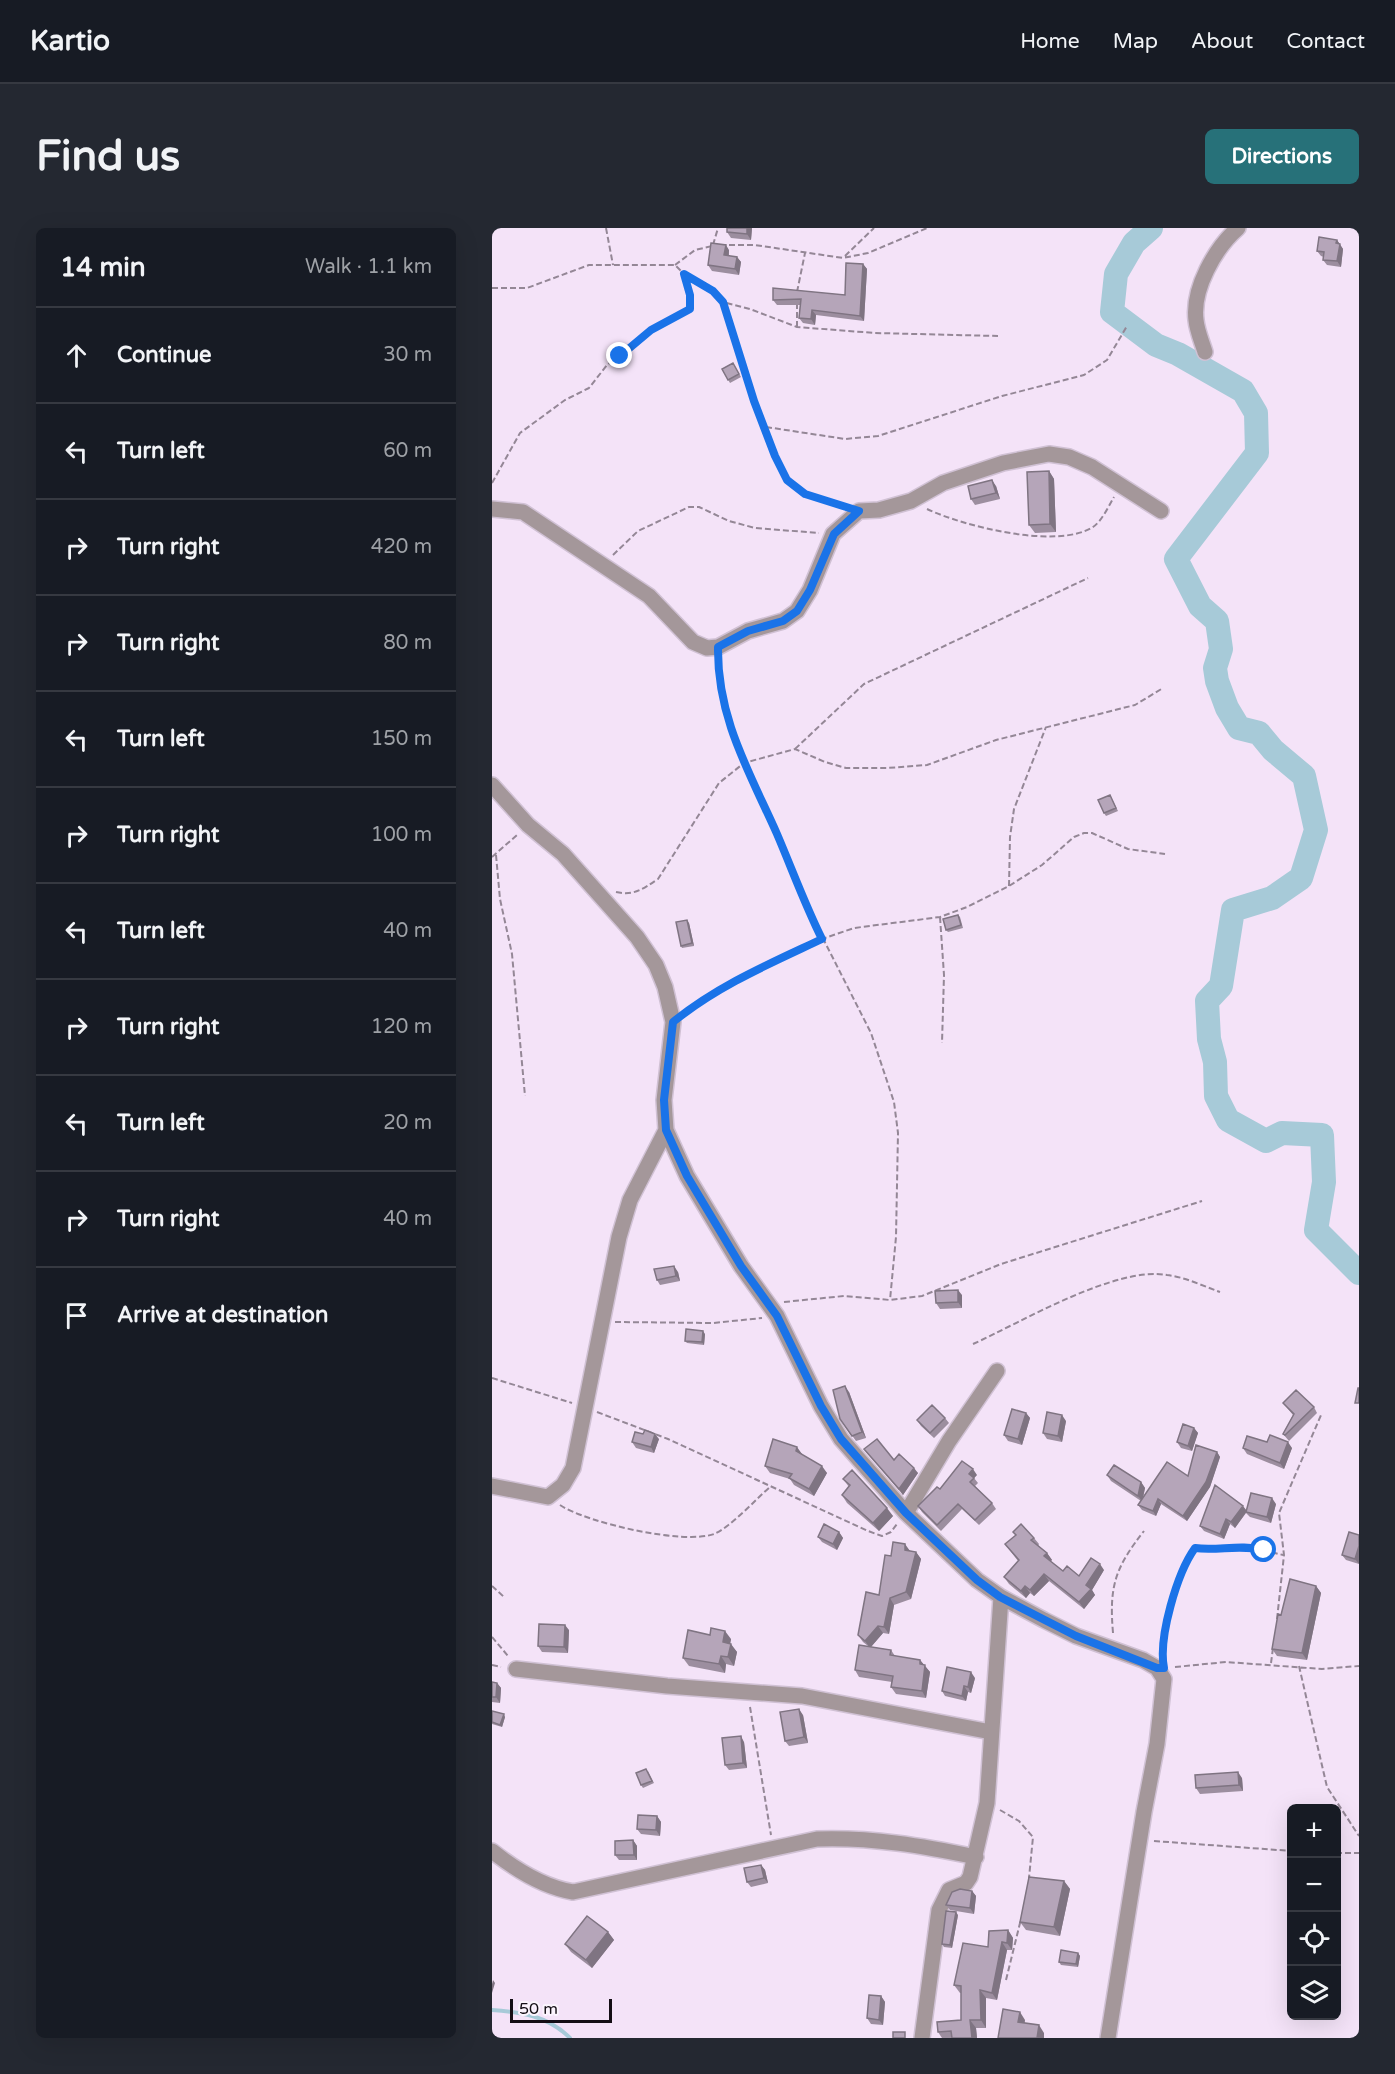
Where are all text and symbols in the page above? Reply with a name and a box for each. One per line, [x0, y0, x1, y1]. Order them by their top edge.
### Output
text: Kartio [30, 24, 110, 58]
text: Home [1020, 29, 1080, 54]
text: Map [1113, 29, 1158, 54]
text: About [1191, 29, 1253, 54]
text: Contact [1286, 29, 1365, 54]
button: Directions [1205, 129, 1359, 184]
text: Find us [36, 131, 180, 182]
text: 14 min [60, 252, 146, 283]
text: Walk · 1.1 km [305, 255, 432, 279]
icon: ahead [60, 339, 93, 372]
text: Continue [117, 342, 212, 368]
route end [606, 342, 632, 368]
text: 30 m [383, 343, 432, 367]
icon: left [60, 435, 93, 468]
text: Turn left [117, 438, 205, 464]
text: 60 m [383, 439, 432, 463]
icon: right [60, 531, 93, 564]
text: Turn right [117, 534, 219, 560]
text: 420 m [371, 535, 432, 559]
icon: right [60, 627, 93, 660]
text: Turn right [117, 630, 219, 656]
text: 80 m [383, 631, 432, 655]
icon: left [60, 723, 93, 756]
text: Turn left [117, 726, 205, 752]
text: 150 m [371, 727, 432, 751]
icon: right [60, 819, 93, 852]
text: Turn right [117, 822, 219, 848]
text: 100 m [371, 823, 432, 847]
icon: left [60, 915, 93, 948]
text: Turn left [117, 918, 205, 944]
text: 40 m [383, 919, 432, 943]
icon: right [60, 1011, 93, 1044]
text: Turn right [117, 1014, 219, 1040]
text: 120 m [371, 1015, 432, 1039]
icon: left [60, 1107, 93, 1140]
text: Turn left [117, 1110, 205, 1136]
text: 20 m [383, 1111, 432, 1135]
icon: right [60, 1203, 93, 1236]
text: Turn right [117, 1206, 219, 1232]
text: 40 m [383, 1207, 432, 1231]
icon: arrive [60, 1299, 93, 1332]
text: Arrive at destination [117, 1302, 328, 1328]
route start [1250, 1536, 1276, 1562]
map controls [1287, 1804, 1341, 2020]
button: + [1287, 1804, 1341, 1858]
button: − [1287, 1858, 1341, 1912]
button: locate [1287, 1912, 1341, 1966]
button: layers [1287, 1966, 1341, 2020]
scale bar [510, 1996, 612, 2024]
text: 50 m [519, 1999, 558, 2019]

